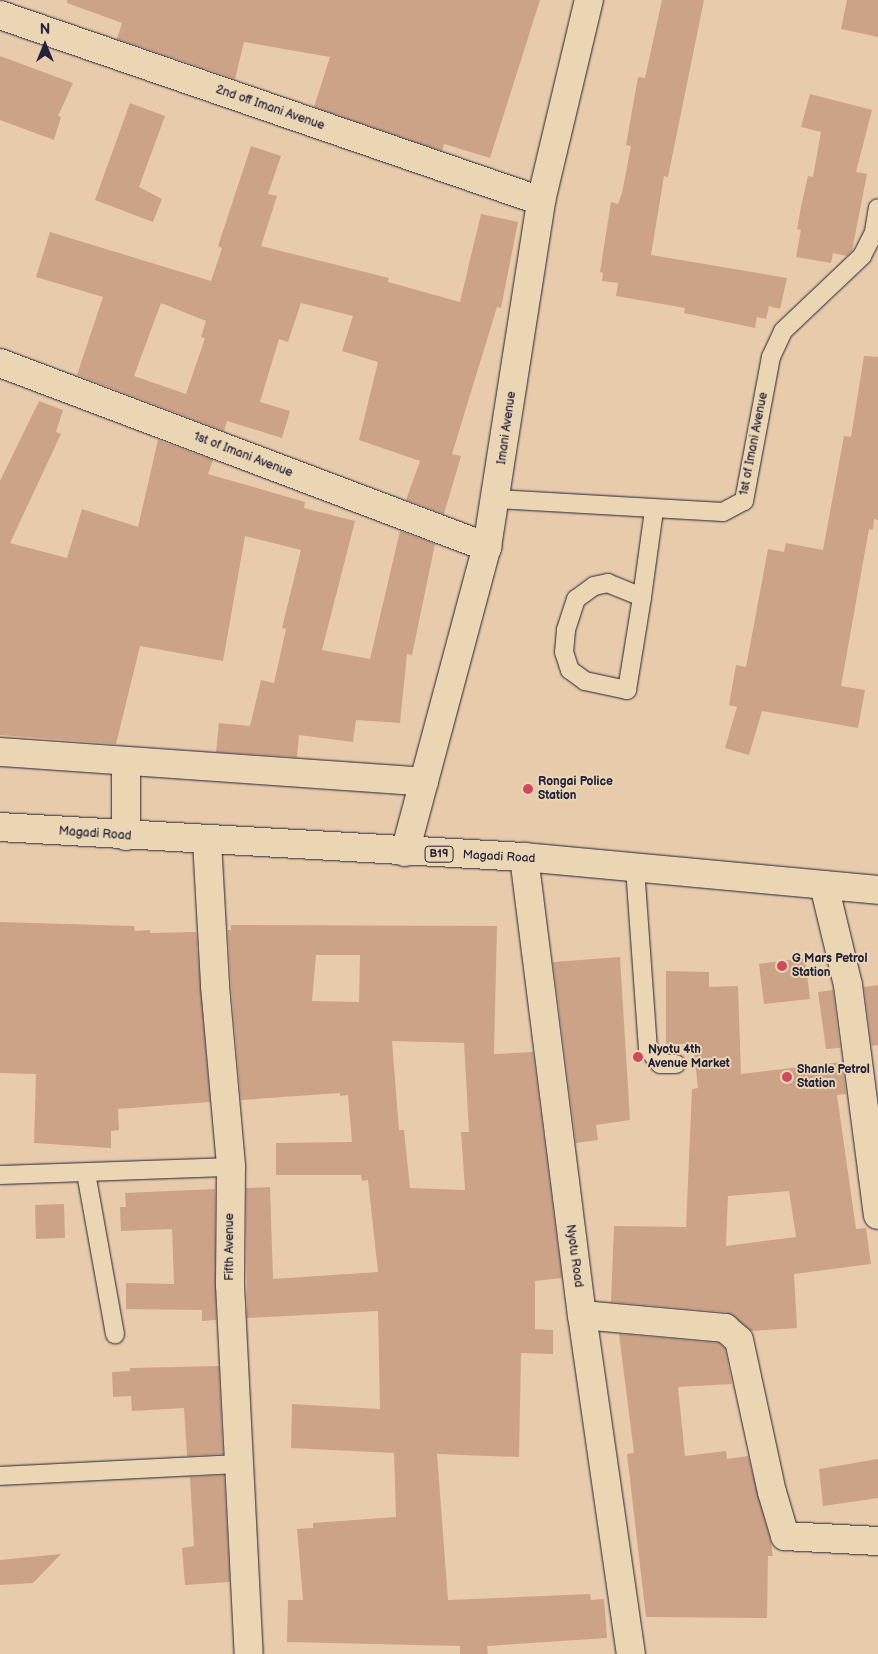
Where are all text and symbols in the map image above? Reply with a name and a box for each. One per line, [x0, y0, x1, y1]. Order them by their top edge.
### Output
north arrow [20, 20, 70, 70]
text: N [40, 21, 50, 38]
street label: 2nd off Imani Avenue [214, 83, 326, 133]
street label: Imani Avenue [495, 391, 519, 465]
street label: 1st of Imani Avenue [737, 391, 771, 497]
street label: 1st of Imani Avenue [192, 430, 294, 480]
place label: Rongai Police Station [538, 775, 613, 803]
marker: Rongai Police Station [522, 783, 534, 795]
street label: Magadi Road [58, 824, 132, 844]
road number: B19 [424, 846, 454, 862]
street label: Magadi Road [462, 848, 536, 866]
place label: G Mars Petrol Station [792, 952, 867, 980]
marker: G Mars Petrol Station [776, 960, 788, 972]
place label: Nyotu 4th Avenue Market [648, 1043, 730, 1071]
marker: Nyotu 4th Avenue Market [632, 1051, 644, 1063]
place label: Shanle Petrol Station [797, 1063, 870, 1091]
marker: Shanle Petrol Station [781, 1071, 793, 1083]
street label: Fifth Avenue [223, 1213, 237, 1281]
street label: Nyotu Road [562, 1224, 586, 1288]

